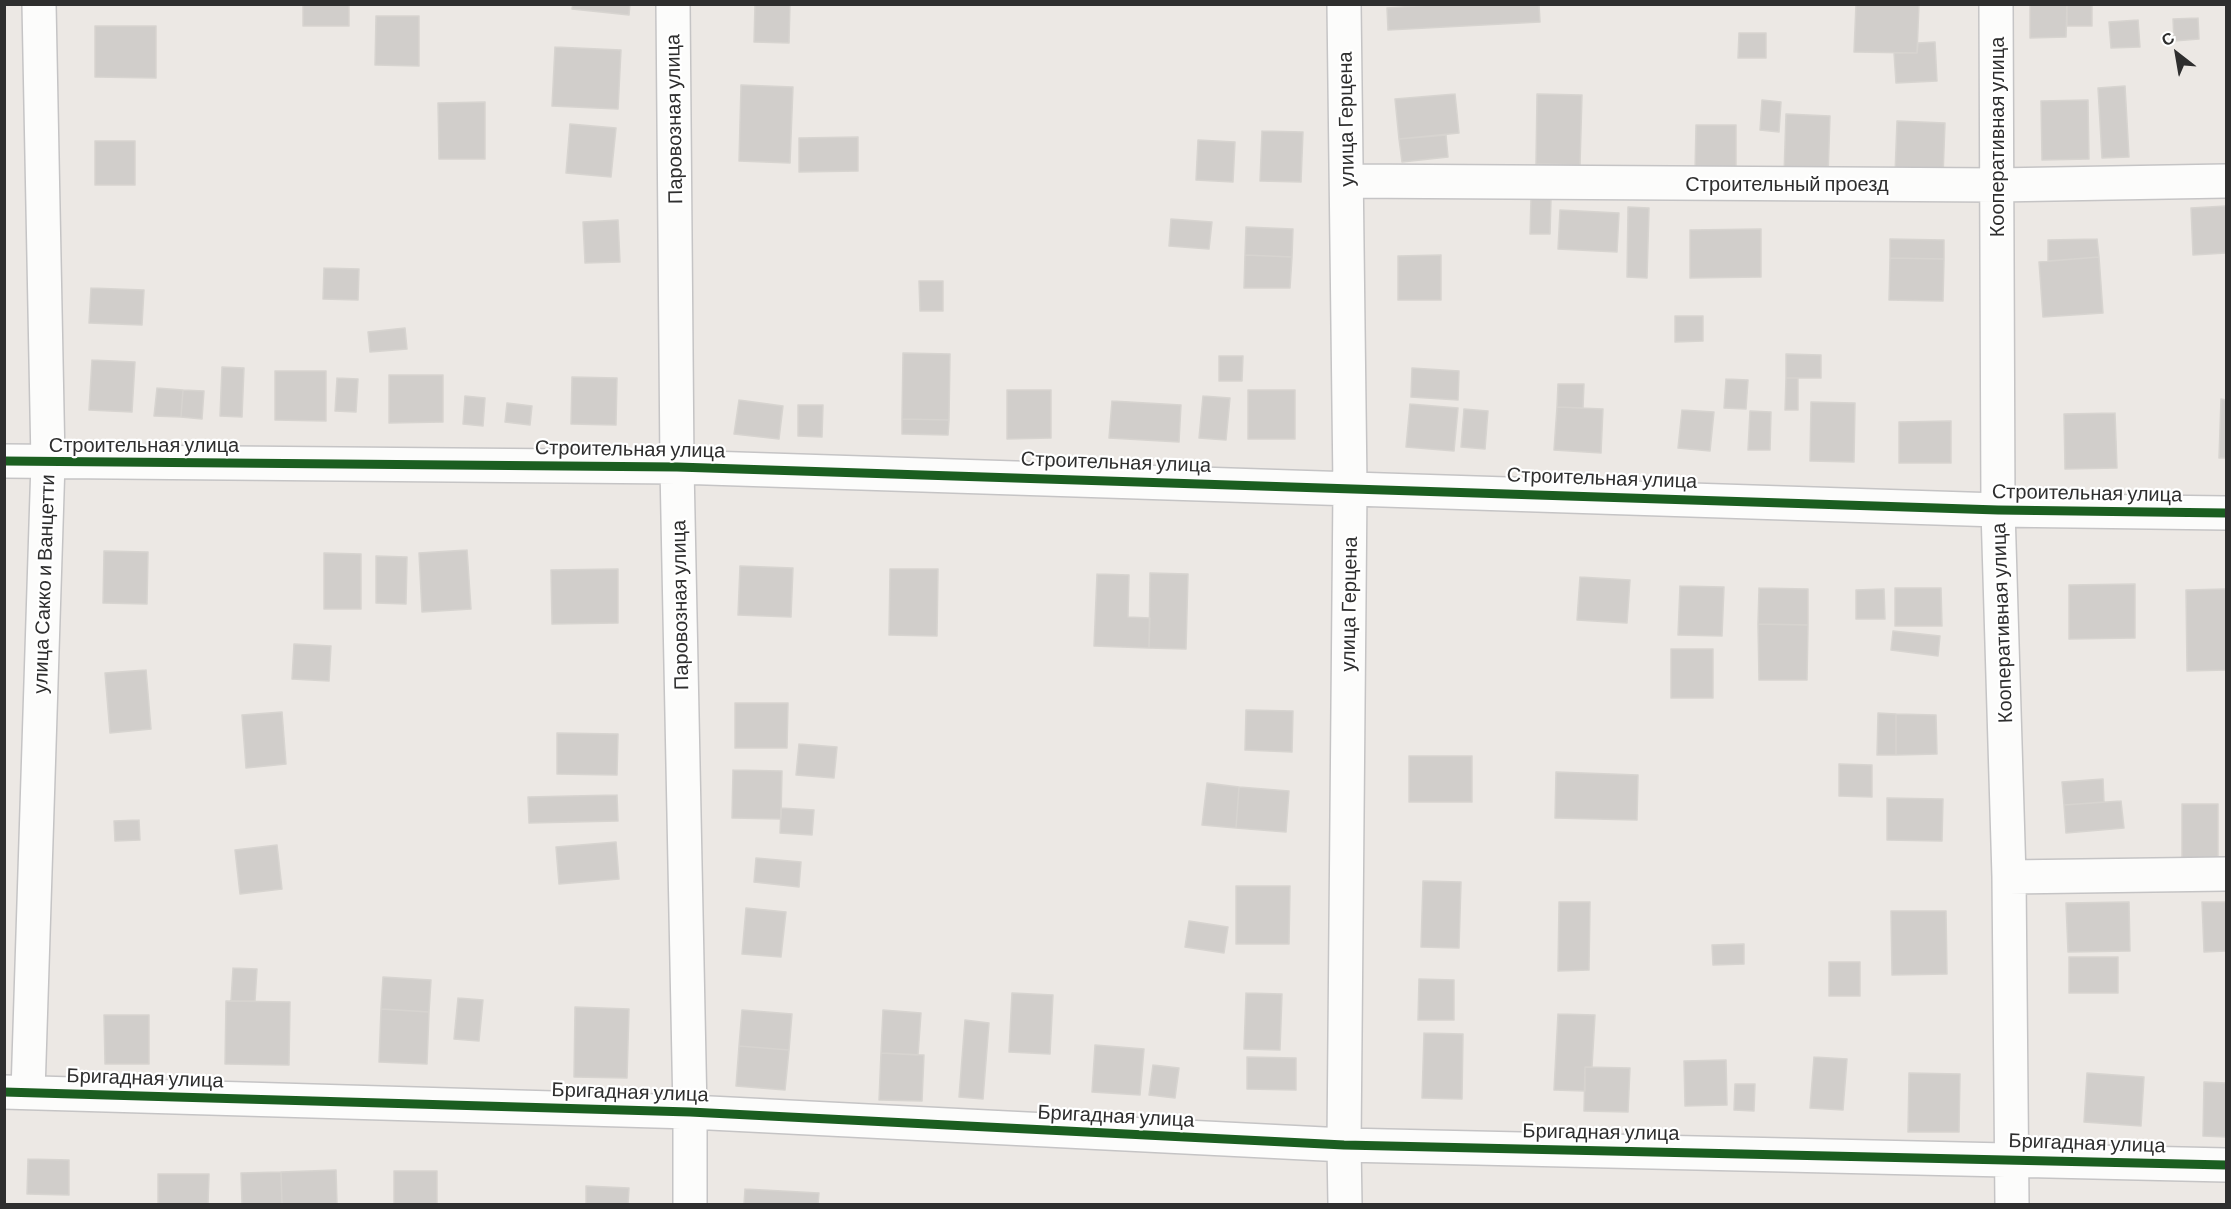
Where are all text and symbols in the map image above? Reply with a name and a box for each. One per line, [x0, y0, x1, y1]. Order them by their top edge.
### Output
north arrow [2147, 24, 2207, 84]
text: С [2158, 27, 2177, 49]
street label: Паровозная улица [661, 34, 687, 204]
street label: Кооперативная улица [1985, 37, 2009, 237]
street label: улица Герцена [1333, 51, 1359, 187]
street label: Строительный проезд [1685, 172, 1889, 196]
street label: Строительная улица [49, 433, 239, 457]
street label: Строительная улица [535, 435, 725, 463]
street label: Строительная улица [1020, 447, 1212, 477]
street label: Строительная улица [1506, 463, 1698, 493]
street label: улица Сакко и Ванцетти [28, 474, 60, 694]
street label: Строительная улица [1992, 479, 2182, 507]
street label: Паровозная улица [667, 520, 693, 690]
street label: Кооперативная улица [1987, 522, 2017, 724]
street label: улица Герцена [1336, 536, 1362, 672]
street label: Бригадная улица [66, 1063, 224, 1093]
street label: Бригадная улица [551, 1077, 709, 1107]
street label: Бригадная улица [1037, 1100, 1195, 1132]
street label: Бригадная улица [1522, 1119, 1680, 1145]
street label: Бригадная улица [2008, 1128, 2166, 1158]

